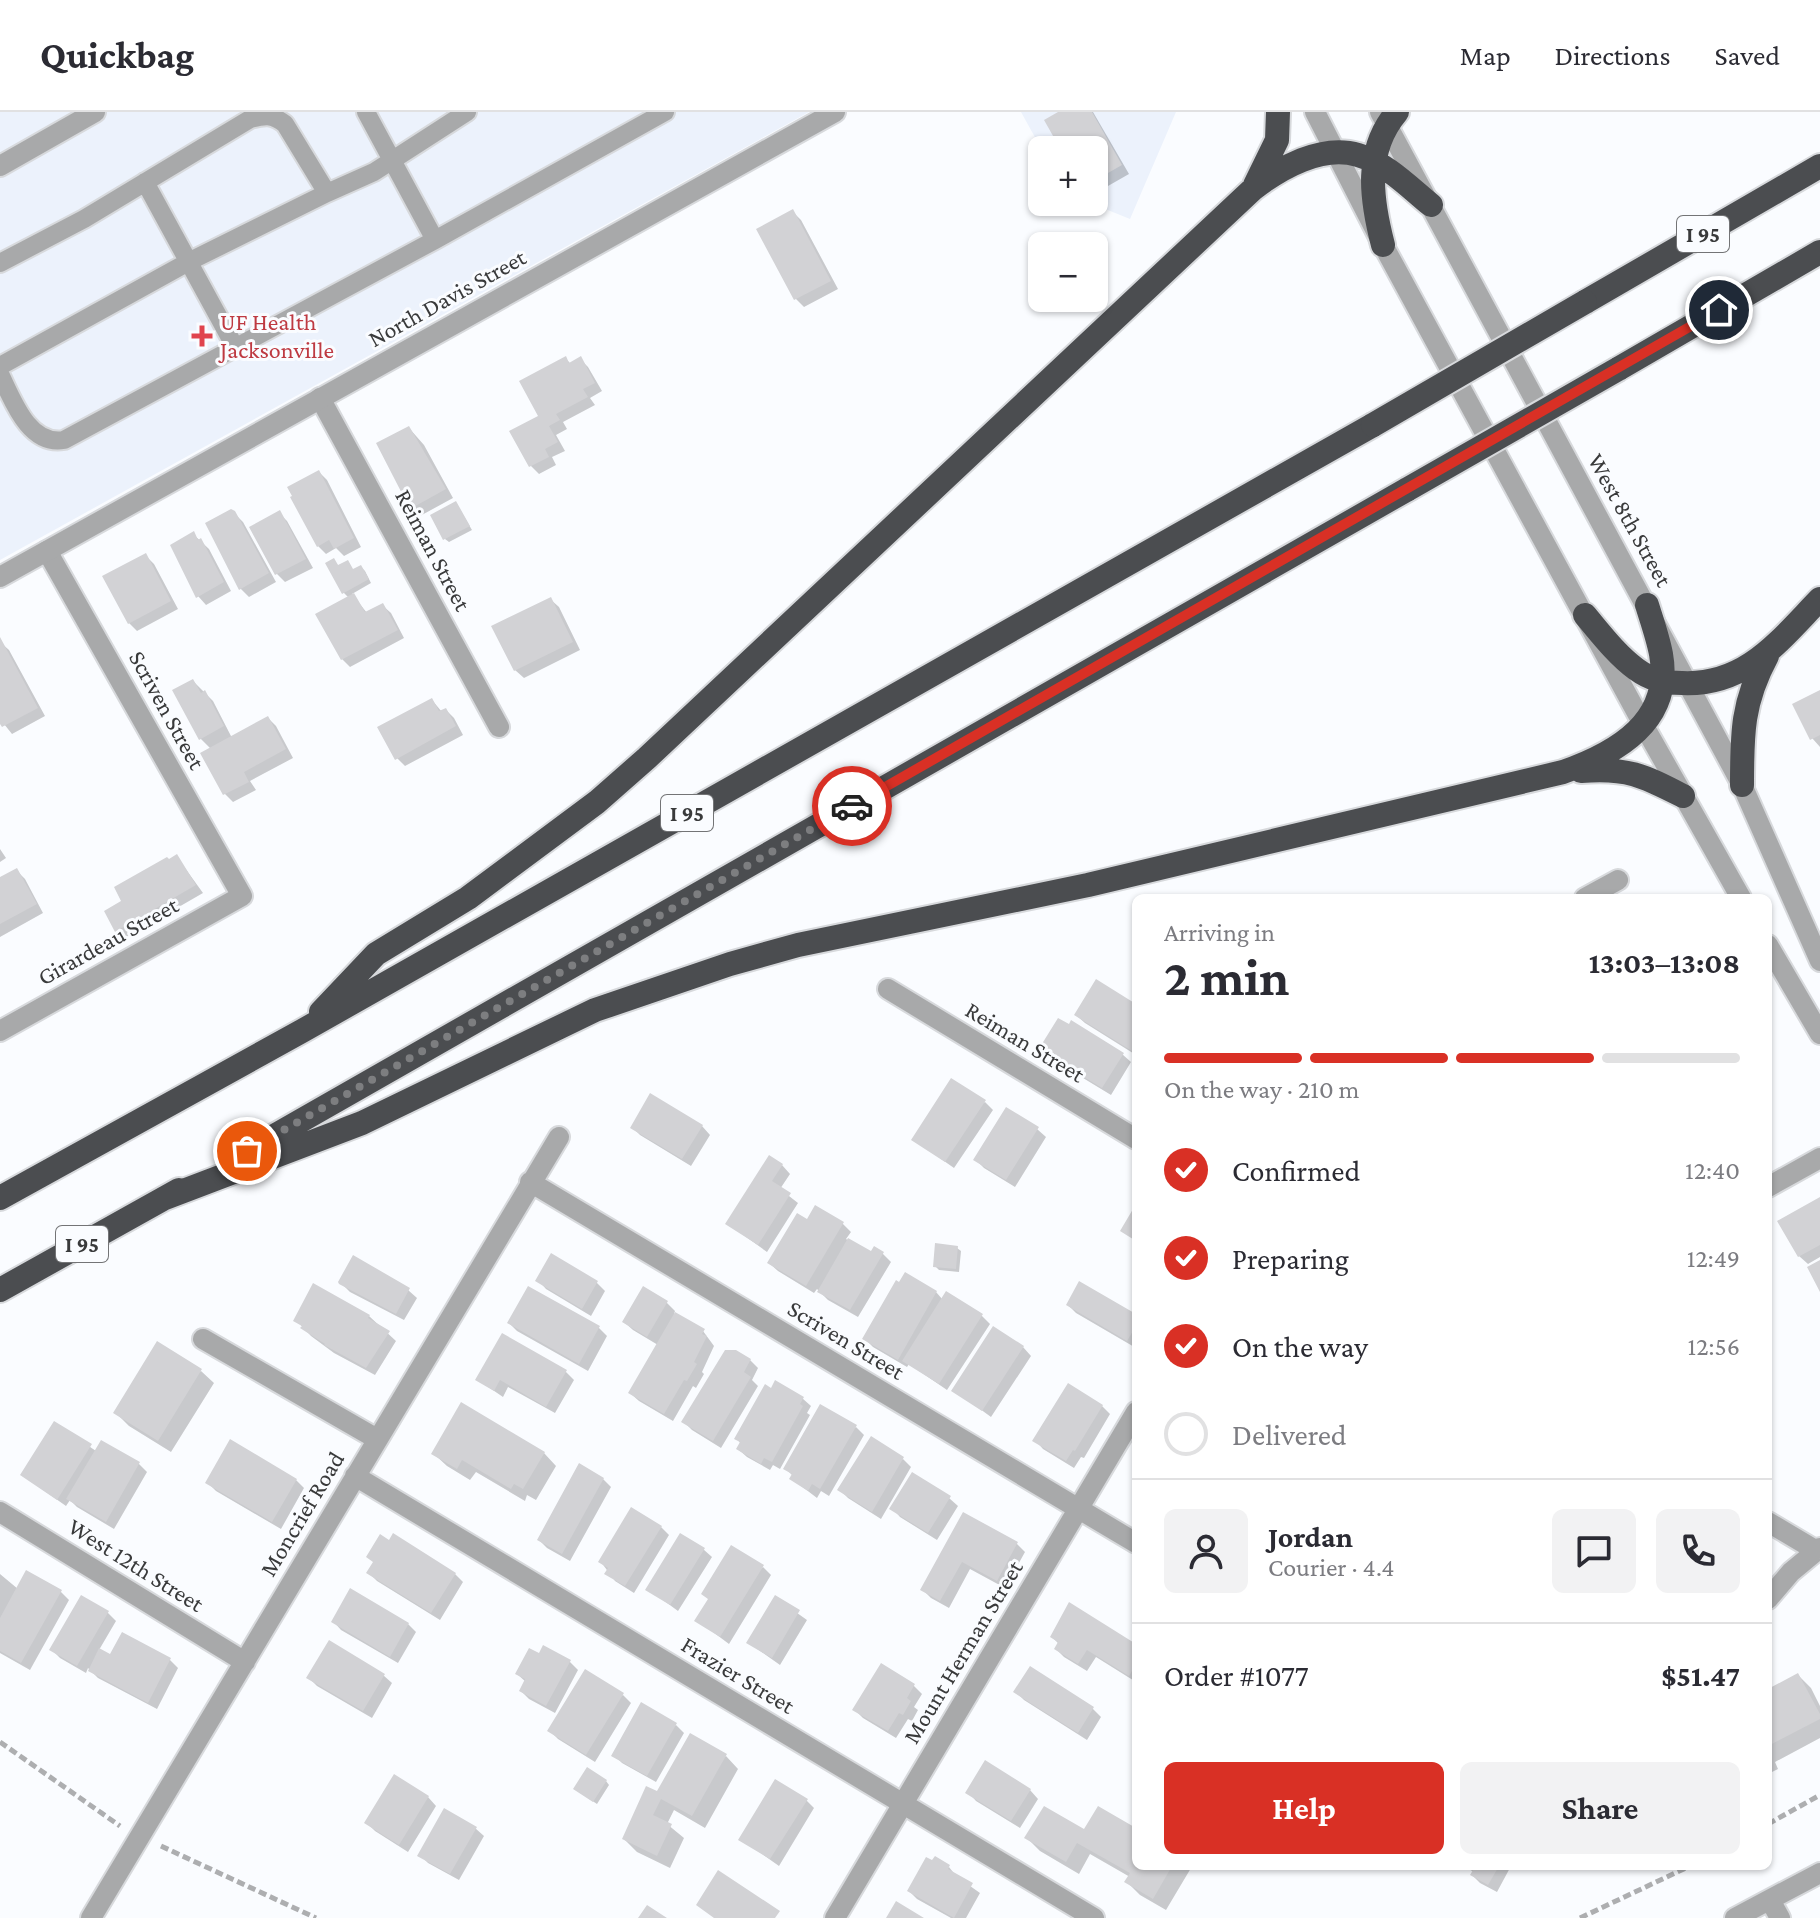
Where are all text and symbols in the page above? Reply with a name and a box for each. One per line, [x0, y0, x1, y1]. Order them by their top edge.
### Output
text: Quickbag [40, 34, 194, 76]
text: Map [1460, 40, 1511, 71]
text: Directions [1555, 40, 1670, 71]
text: Saved [1714, 40, 1780, 71]
map controls [1028, 136, 1108, 312]
button: + [1028, 136, 1108, 216]
road number: I 95 [1677, 216, 1729, 252]
button: − [1028, 232, 1108, 312]
street label: North Davis Street [363, 243, 531, 352]
pin [1685, 276, 1753, 344]
icon: home [1697, 288, 1741, 332]
place label: UF Health Jacksonville [218, 308, 334, 363]
marker: UF Health Jacksonville [191, 325, 213, 347]
street label: West 8th Street [1583, 449, 1679, 592]
street label: Reiman Street [390, 484, 477, 616]
street label: Scriven Street [124, 646, 212, 775]
courier [812, 766, 892, 846]
icon: car [830, 784, 874, 828]
road number: I 95 [661, 795, 713, 831]
street label: Girardeau Street [33, 890, 184, 990]
text: Arriving in [1164, 918, 1275, 947]
text: 13:03–13:08 [1589, 946, 1740, 979]
text: 2 min [1164, 948, 1289, 1006]
street label: Reiman Street [961, 996, 1090, 1088]
text: On the way · 210 m [1164, 1075, 1359, 1104]
pin [213, 1117, 281, 1185]
icon: bag [225, 1129, 269, 1173]
icon: check [1164, 1148, 1208, 1192]
text: Confirmed [1232, 1154, 1360, 1187]
text: 12:40 [1685, 1156, 1740, 1185]
road number: I 95 [56, 1226, 108, 1262]
icon: check [1164, 1236, 1208, 1280]
text: Preparing [1232, 1242, 1349, 1275]
text: 12:49 [1687, 1244, 1740, 1273]
street label: Scriven Street [783, 1294, 910, 1385]
icon: check [1164, 1324, 1208, 1368]
text: On the way [1232, 1330, 1368, 1363]
text: 12:56 [1688, 1332, 1740, 1361]
text: Delivered [1232, 1418, 1347, 1451]
street label: Moncrief Road [254, 1446, 349, 1581]
button: person [1164, 1509, 1248, 1593]
button: chat [1552, 1509, 1636, 1593]
button: phone [1656, 1509, 1740, 1593]
street label: West 12th Street [64, 1512, 210, 1617]
text: Jordan [1268, 1520, 1353, 1553]
text: Courier · 4.4 [1268, 1553, 1394, 1582]
street label: Mount Herman Street [897, 1554, 1028, 1748]
street label: Frazier Street [677, 1630, 801, 1719]
text: Order #1077 [1164, 1659, 1309, 1692]
text: $51.47 [1661, 1659, 1740, 1692]
button: Help [1164, 1762, 1444, 1854]
button: Share [1460, 1762, 1740, 1854]

